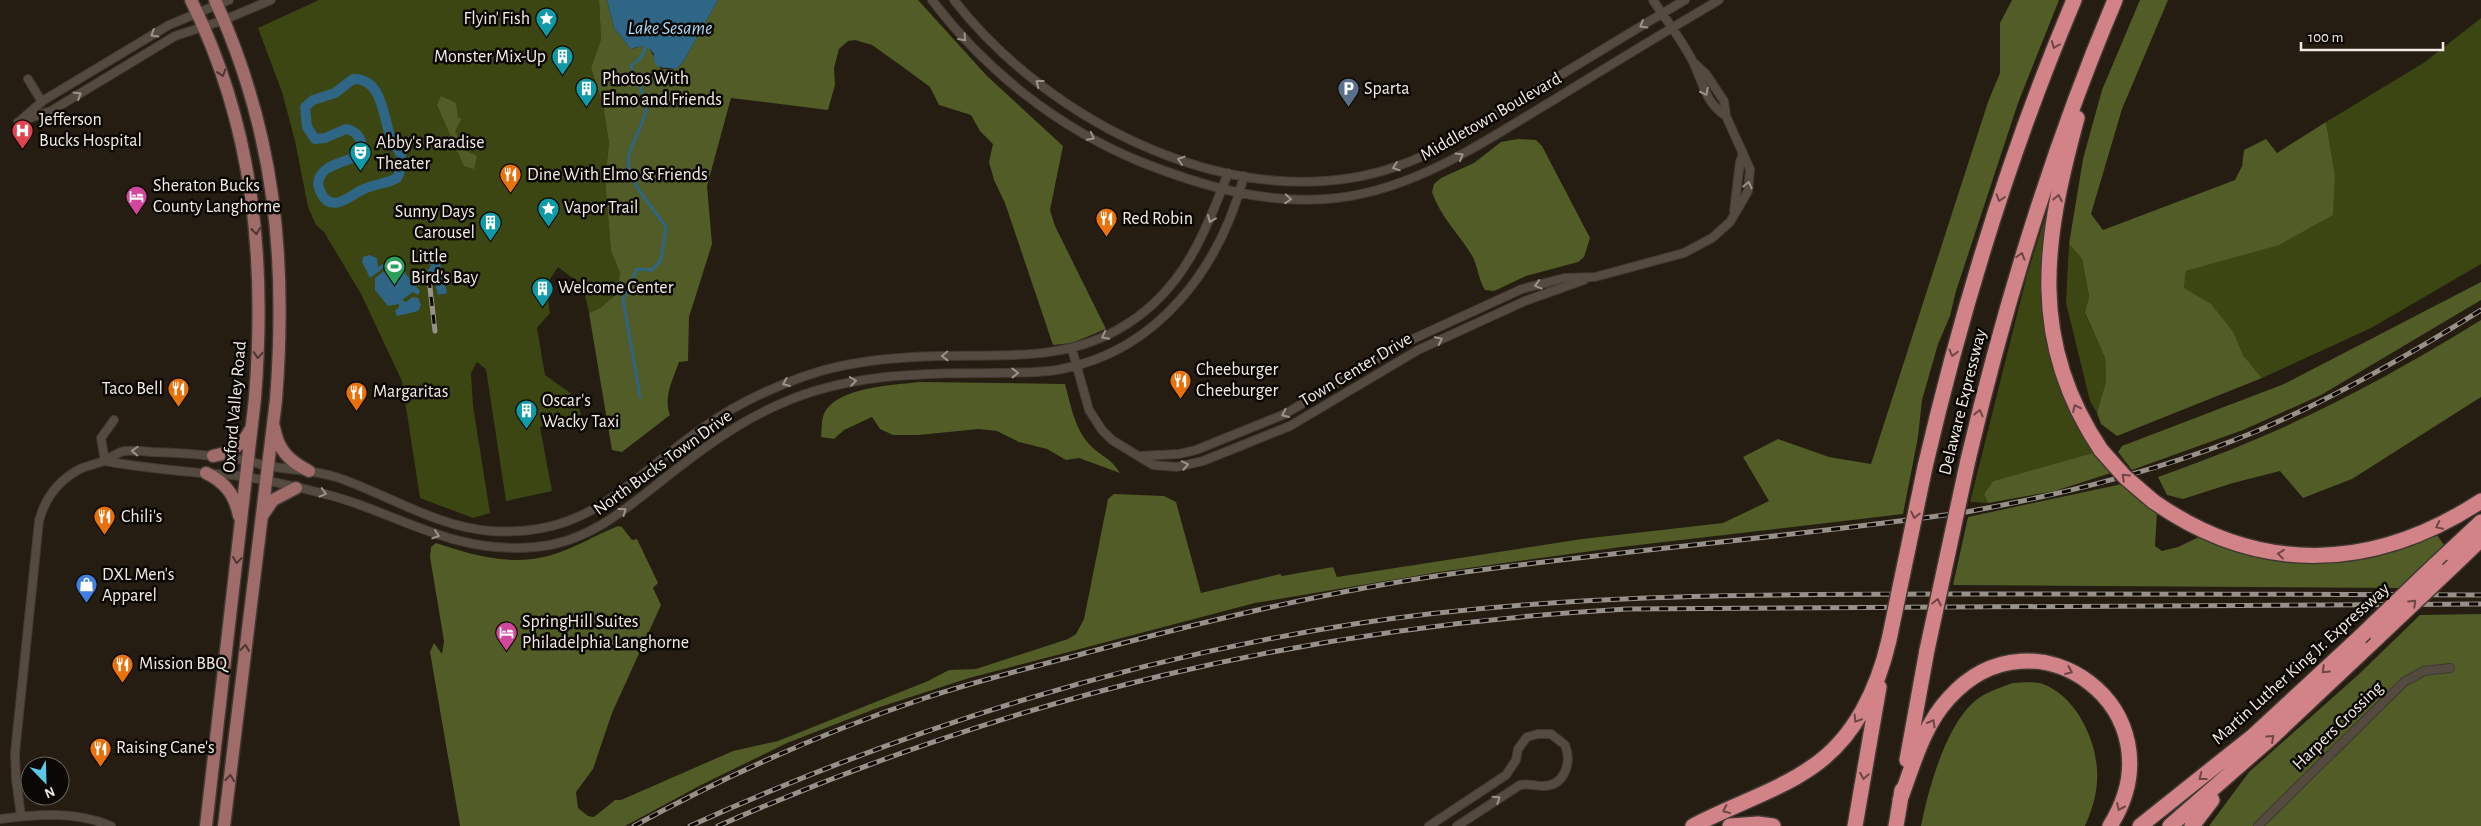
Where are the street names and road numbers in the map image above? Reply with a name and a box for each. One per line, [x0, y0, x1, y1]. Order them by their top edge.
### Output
street label: Middletown Boulevard [1418, 69, 1564, 165]
street label: Delaware Expressway [1936, 327, 1990, 477]
street label: Town Center Drive [1297, 330, 1415, 410]
street label: Oxford Valley Road [220, 340, 250, 474]
street label: North Bucks Town Drive [591, 407, 735, 519]
street label: Martin Luther King Jr. Expressway [2209, 580, 2393, 748]
street label: Harpers Crossing [2289, 678, 2387, 774]

